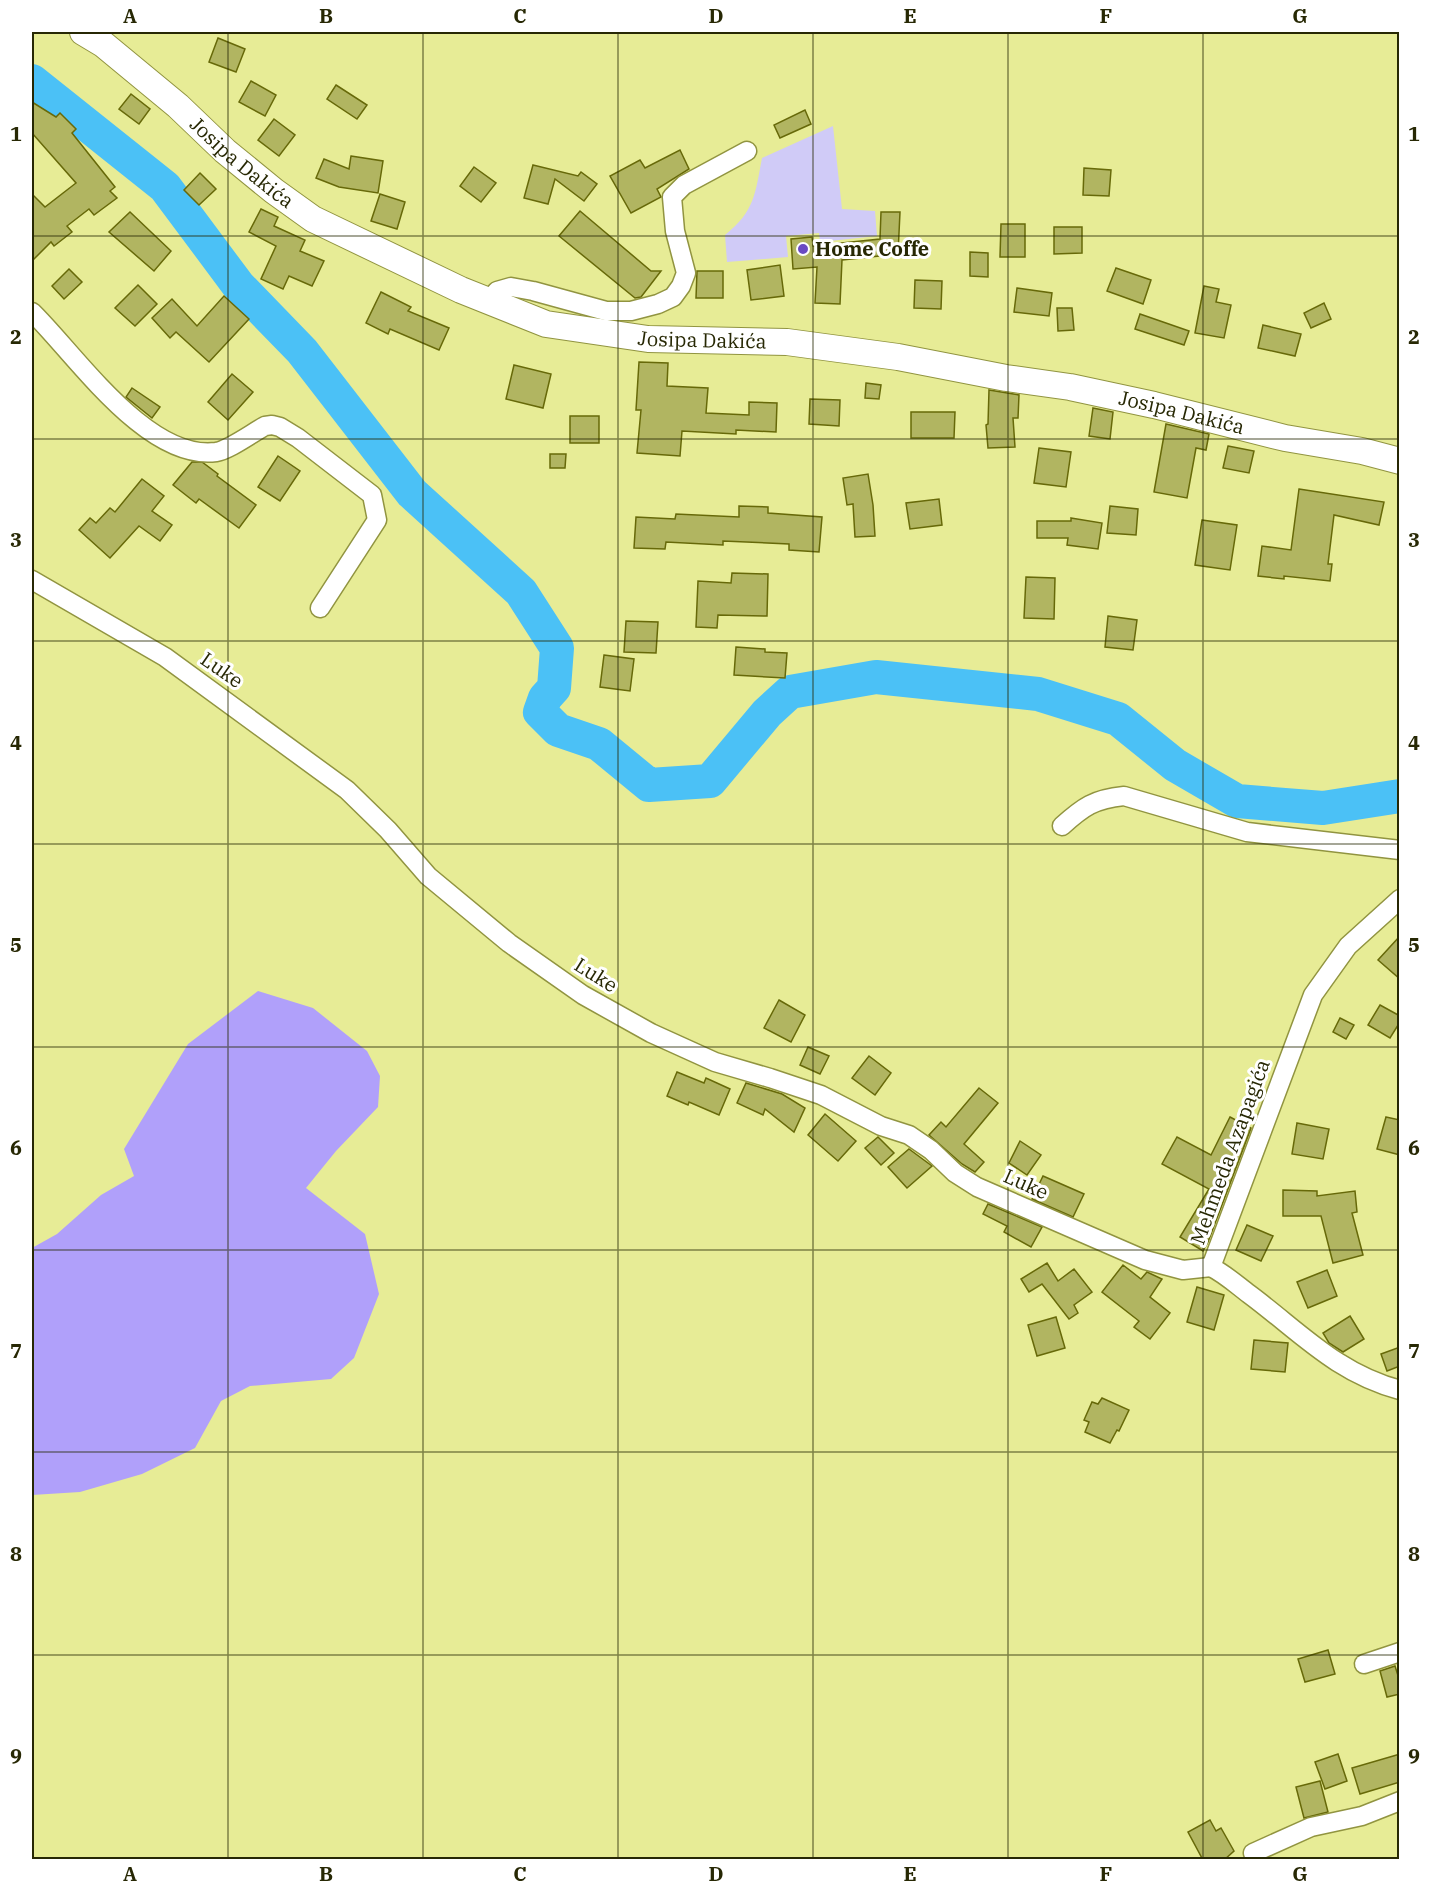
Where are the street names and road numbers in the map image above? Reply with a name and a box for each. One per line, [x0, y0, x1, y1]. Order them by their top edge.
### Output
street label: Josipa Dakića [184, 110, 300, 214]
street label: Josipa Dakića [636, 324, 767, 355]
street label: Josipa Dakića [1116, 384, 1248, 440]
street label: Luke [196, 645, 249, 694]
street label: Luke [570, 951, 623, 998]
street label: Mehmeda Azapagića [1183, 1055, 1276, 1248]
street label: Luke [1000, 1162, 1053, 1205]

